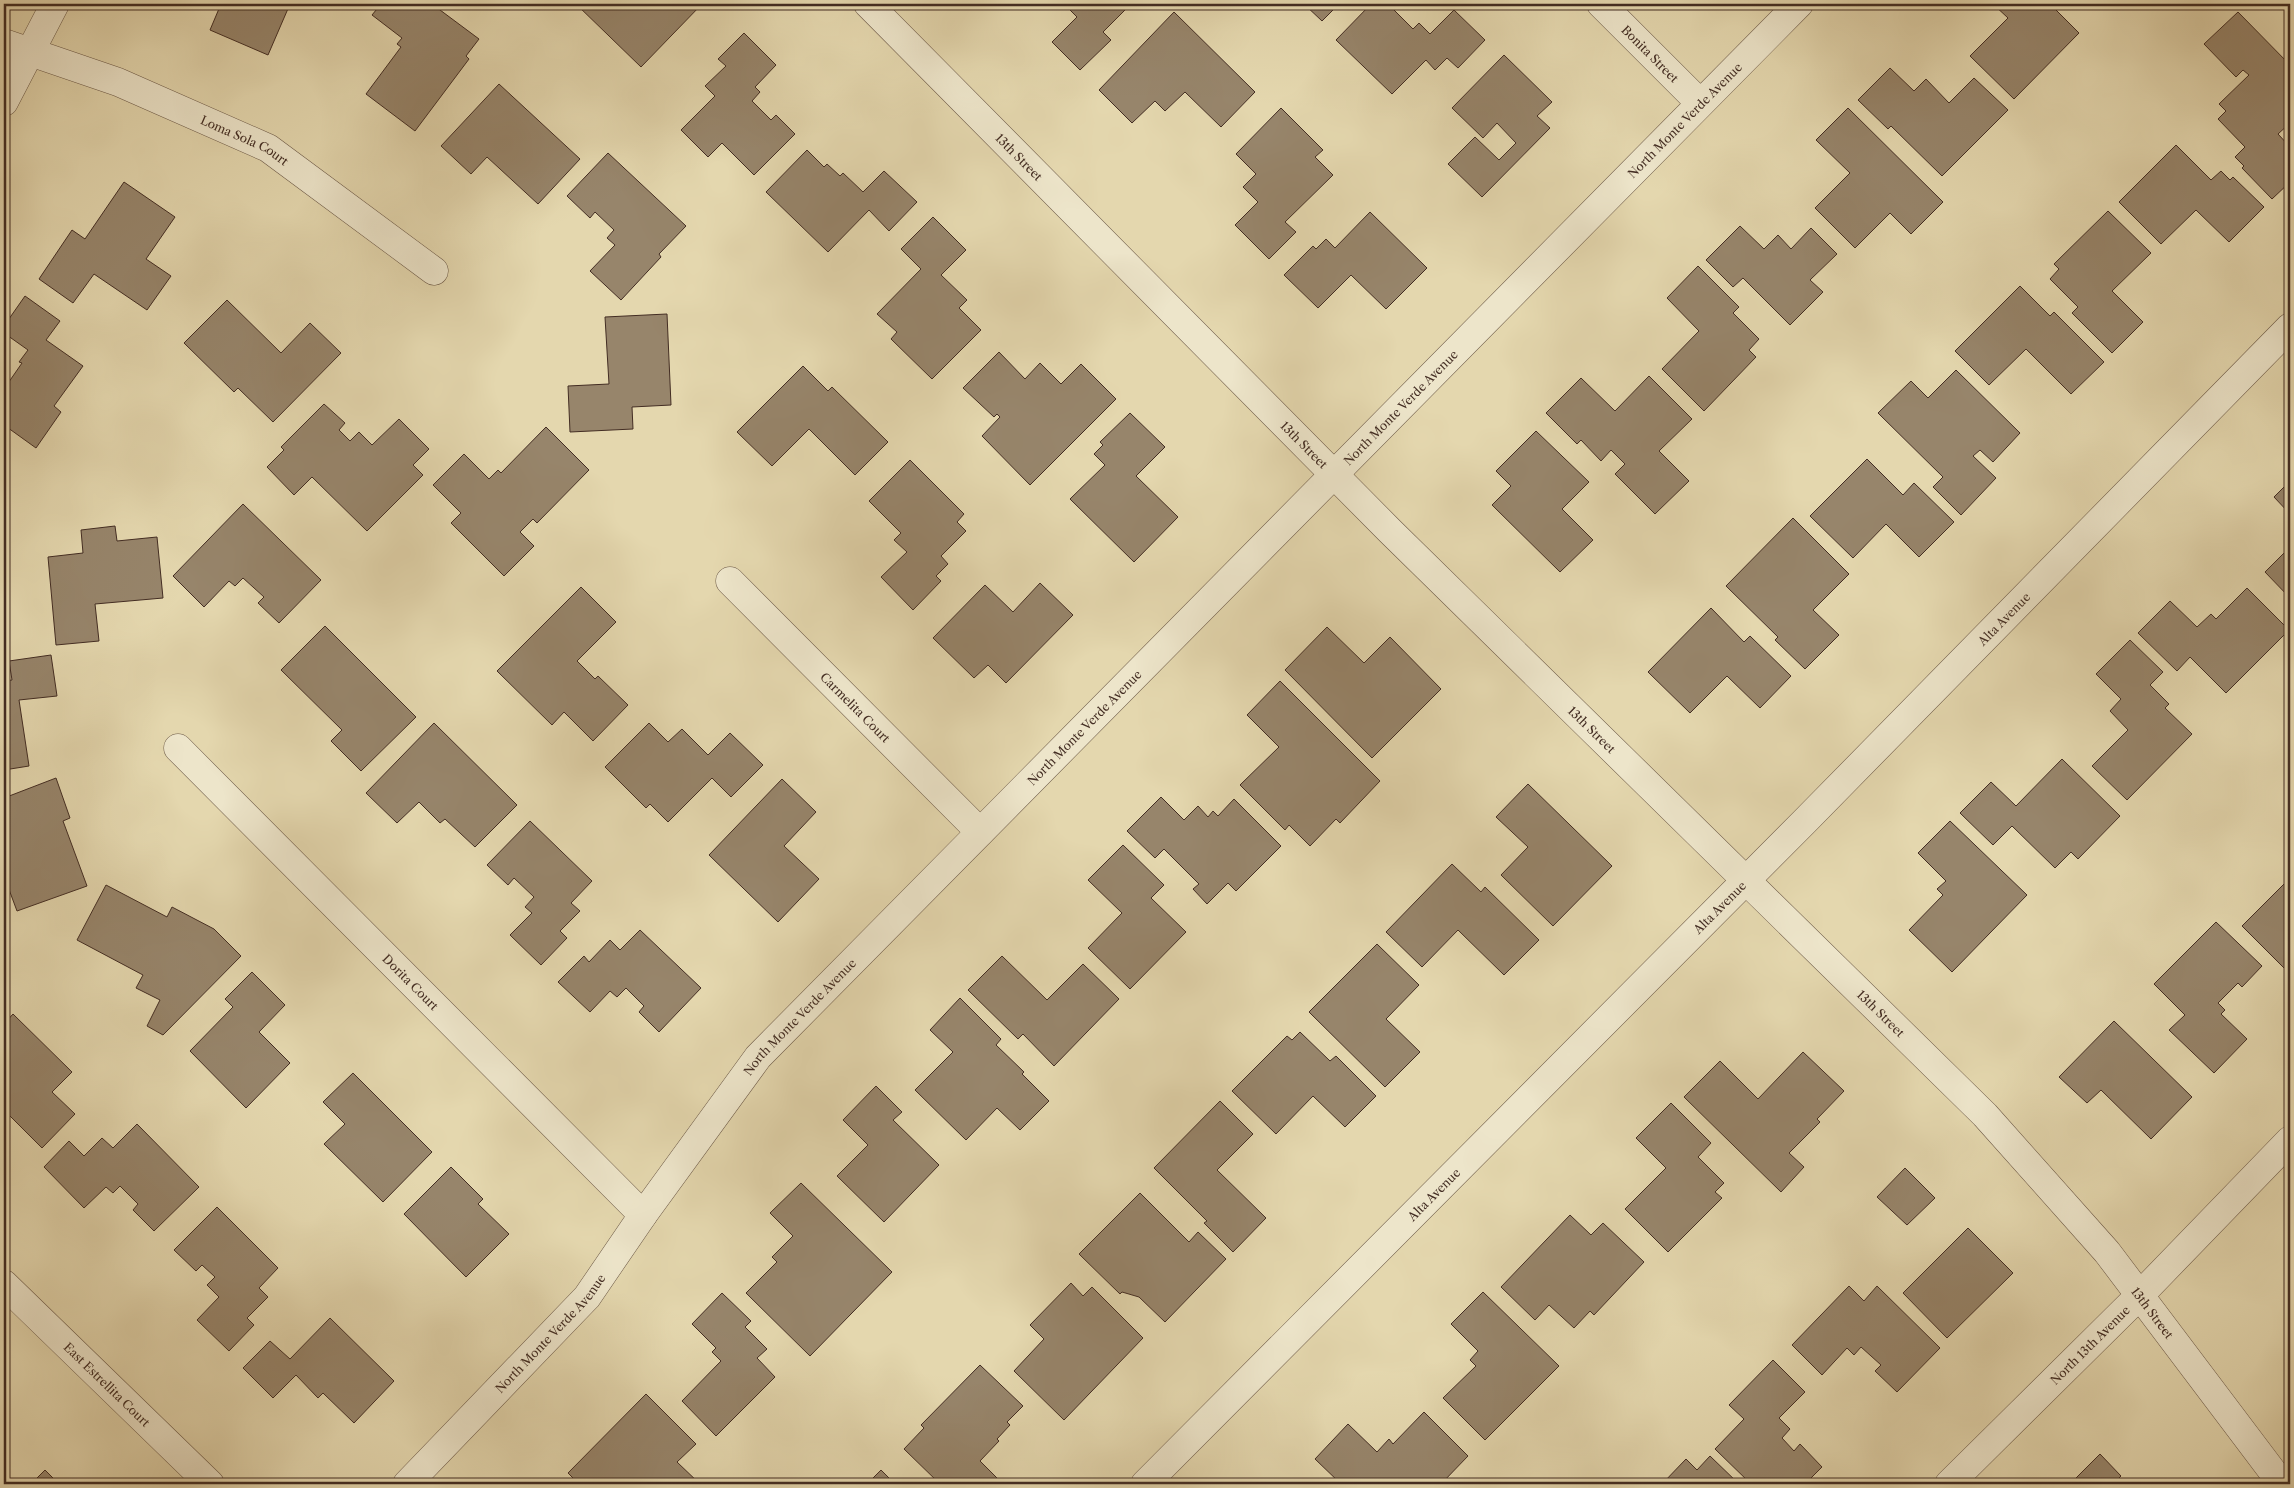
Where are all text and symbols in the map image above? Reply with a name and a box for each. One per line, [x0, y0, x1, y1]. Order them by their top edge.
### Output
street label: Bonita Street [1619, 22, 1683, 86]
street label: North Monte Verde Avenue [1624, 59, 1745, 181]
street label: Loma Sola Court [198, 112, 292, 169]
street label: 13th Street [993, 130, 1047, 184]
street label: North Monte Verde Avenue [1340, 346, 1461, 468]
street label: 13th Street [1278, 418, 1332, 472]
street label: Alta Avenue [1974, 589, 2033, 649]
street label: North Monte Verde Avenue [1024, 666, 1144, 788]
street label: Carmelita Court [818, 669, 894, 746]
street label: 13th Street [1565, 703, 1620, 757]
street label: Alta Avenue [1689, 877, 1749, 937]
street label: Dorita Court [380, 951, 442, 1013]
street label: North Monte Verde Avenue [740, 955, 859, 1078]
street label: 13th Street [1854, 986, 1909, 1040]
street label: Alta Avenue [1403, 1164, 1463, 1224]
street label: North Monte Verde Avenue [492, 1271, 608, 1396]
street label: 13th Street [2129, 1284, 2178, 1342]
street label: North 13th Avenue [2047, 1302, 2133, 1387]
street label: East Estrellita Court [61, 1339, 154, 1430]

